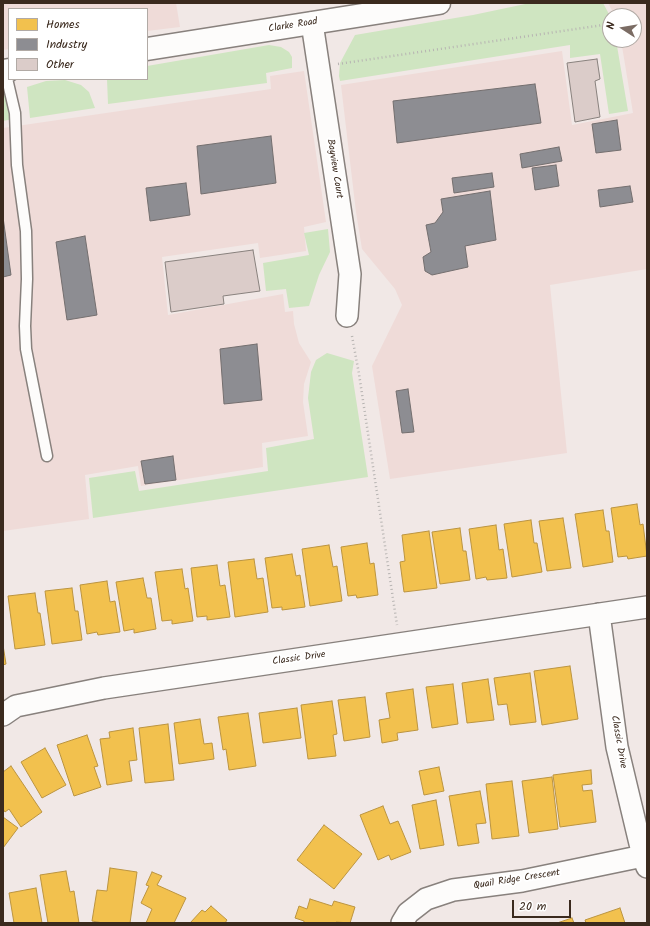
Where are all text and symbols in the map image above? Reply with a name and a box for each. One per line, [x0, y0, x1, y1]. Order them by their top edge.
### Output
legend [8, 8, 148, 80]
north arrow [602, 8, 642, 48]
text: Homes [46, 15, 80, 34]
street label: Clarke Road [268, 16, 318, 36]
text: N [602, 20, 621, 31]
text: Industry [46, 35, 87, 54]
text: Other [46, 55, 74, 74]
street label: Bayview Court [323, 138, 345, 200]
street label: Classic Drive [272, 649, 326, 669]
street label: Classic Drive [607, 715, 629, 769]
street label: Quail Ridge Crescent [473, 867, 561, 893]
scale bar [514, 892, 573, 918]
text: 20 m [519, 897, 546, 916]

